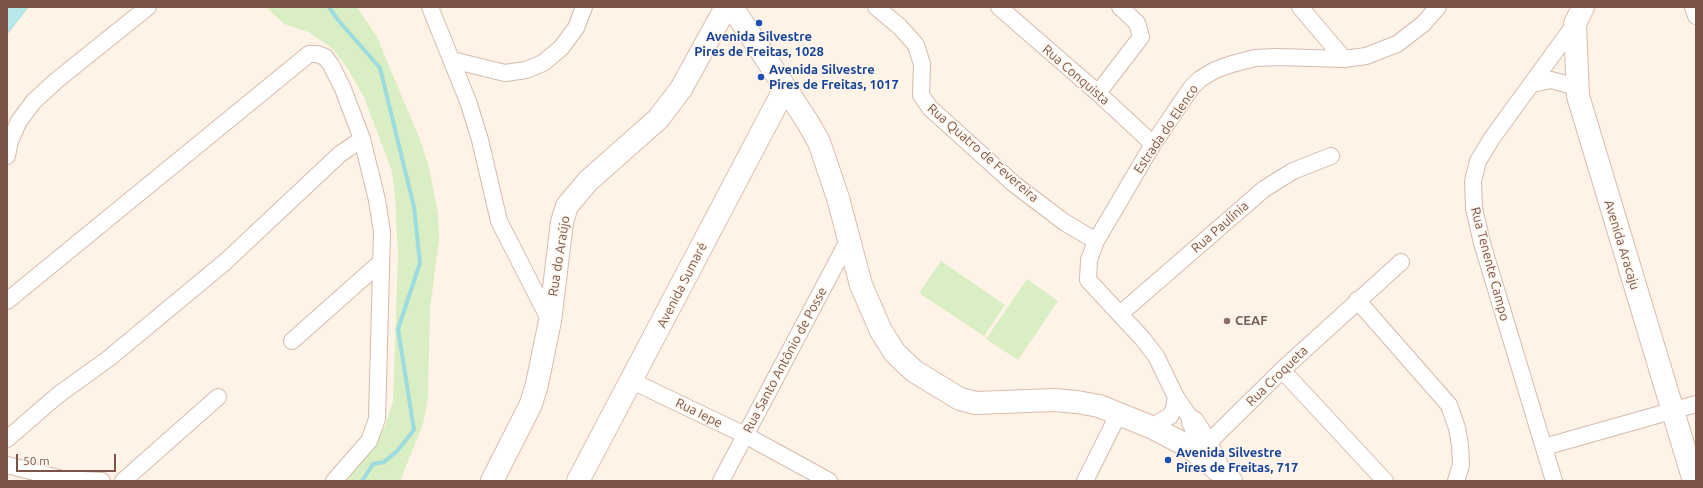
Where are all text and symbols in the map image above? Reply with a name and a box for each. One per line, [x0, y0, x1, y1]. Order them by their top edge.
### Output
marker: Avenida Silvestre Pires de Freitas, 1028 [754, 18, 764, 28]
place label: Avenida Silvestre Pires de Freitas, 1028 [694, 29, 824, 60]
street label: Rua Conquista [1039, 42, 1113, 108]
place label: Avenida Silvestre Pires de Freitas, 1017 [769, 62, 899, 93]
marker: Avenida Silvestre Pires de Freitas, 1017 [756, 72, 766, 82]
street label: Estrada do Elenco [1130, 82, 1202, 176]
street label: Rua Quatro de Fevereira [924, 101, 1042, 205]
street label: Rua Paulínia [1188, 198, 1252, 256]
street label: Avenida Aracaju [1601, 198, 1643, 292]
street label: Rua Tenente Campo [1467, 205, 1513, 323]
street label: Rua do Araújo [545, 214, 573, 298]
street label: Avenida Sumaré [654, 240, 710, 330]
street label: Rua Santo Antônio de Posse [740, 284, 830, 436]
place label: CEAF [1235, 313, 1268, 329]
marker: CEAF [1222, 316, 1232, 326]
street label: Rua Croqueta [1243, 343, 1311, 409]
street label: Rua Iepe [673, 395, 725, 431]
place label: Avenida Silvestre Pires de Freitas, 717 [1176, 445, 1298, 476]
scale bar [18, 446, 118, 472]
text: 50 m [23, 454, 50, 467]
marker: Avenida Silvestre Pires de Freitas, 717 [1163, 455, 1173, 465]

